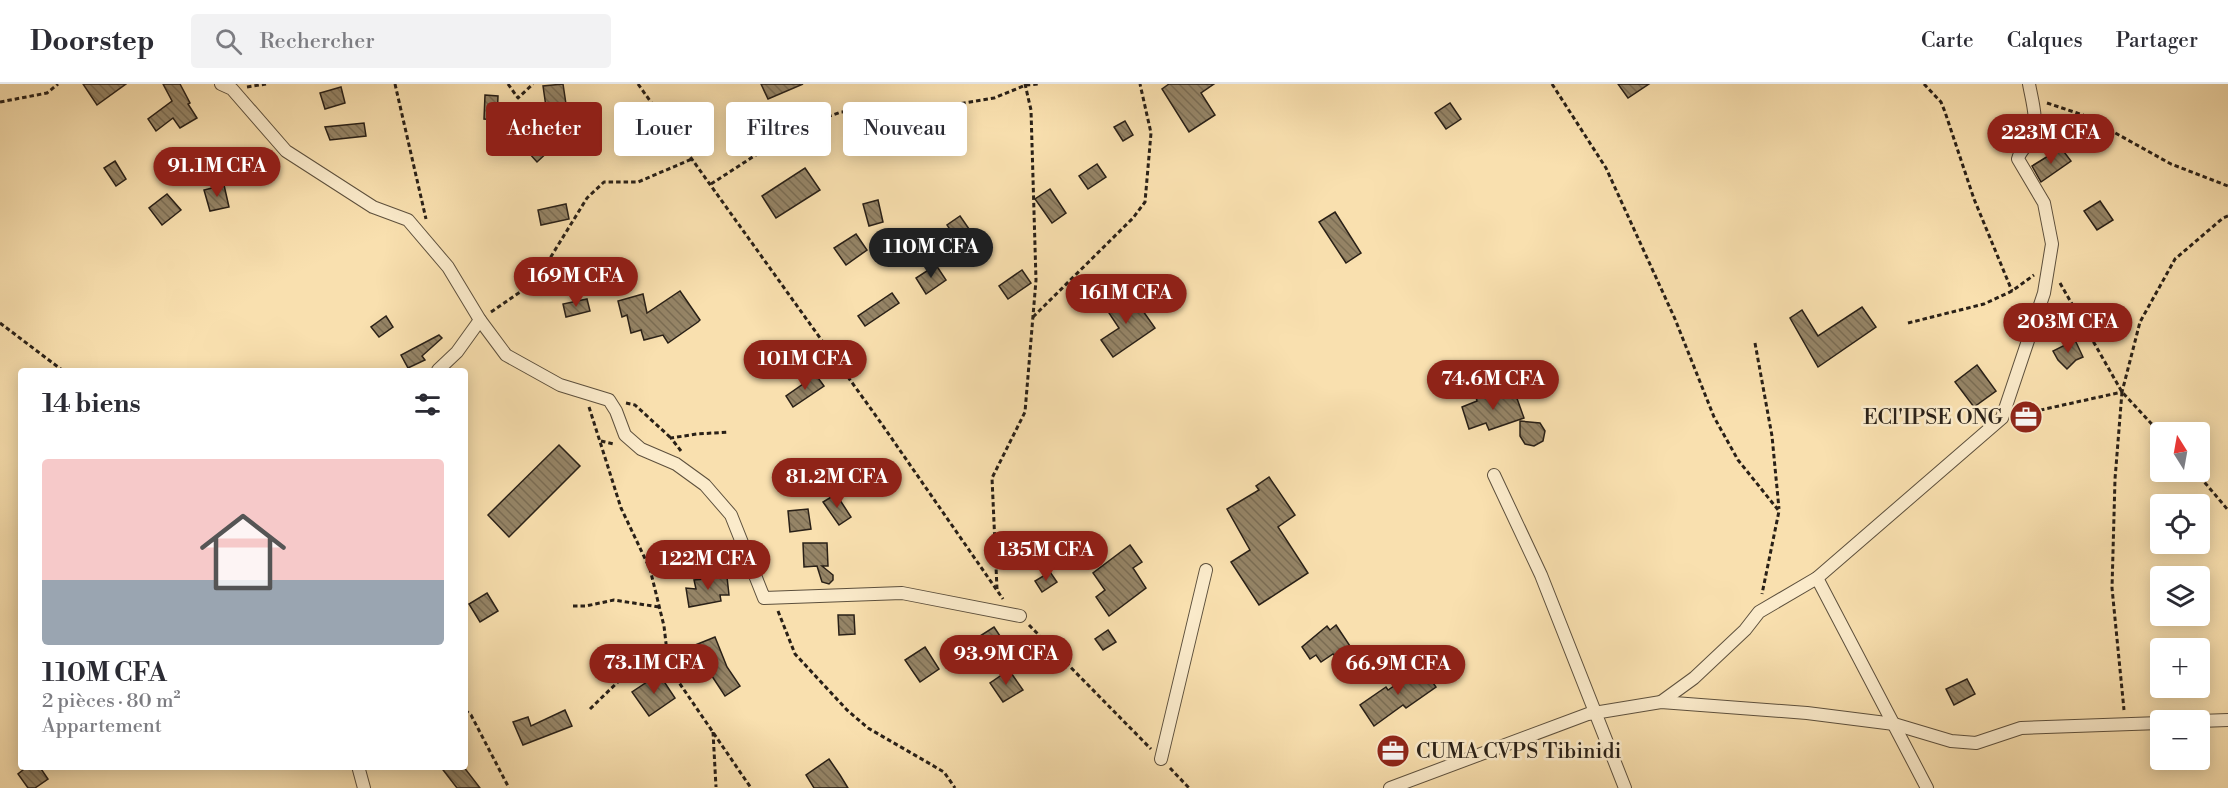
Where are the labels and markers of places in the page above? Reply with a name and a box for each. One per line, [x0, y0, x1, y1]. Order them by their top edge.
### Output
pin: 223M CFA [1989, 114, 2113, 165]
pin: 91.1M CFA [148, 147, 286, 198]
pin: 110M CFA [869, 228, 993, 279]
pin: 169M CFA [514, 257, 638, 308]
pin: 161M CFA [1064, 274, 1188, 325]
pin: 203M CFA [2006, 303, 2130, 354]
pin: 101M CFA [743, 340, 867, 391]
pin: 74.6M CFA [1424, 360, 1562, 411]
office icon: ECl'IPSE ONG [2008, 399, 2044, 435]
place label: ECl'IPSE ONG [1863, 405, 2004, 431]
pin: 81.2M CFA [768, 458, 906, 509]
pin: 135M CFA [984, 531, 1108, 582]
pin: 122M CFA [646, 540, 770, 591]
pin: 93.9M CFA [937, 635, 1075, 686]
pin: 73.1M CFA [585, 644, 723, 695]
pin: 66.9M CFA [1329, 645, 1467, 696]
office icon: CUMA CVPS Tibinidi [1375, 733, 1411, 769]
place label: CUMA CVPS Tibinidi [1416, 739, 1621, 765]

